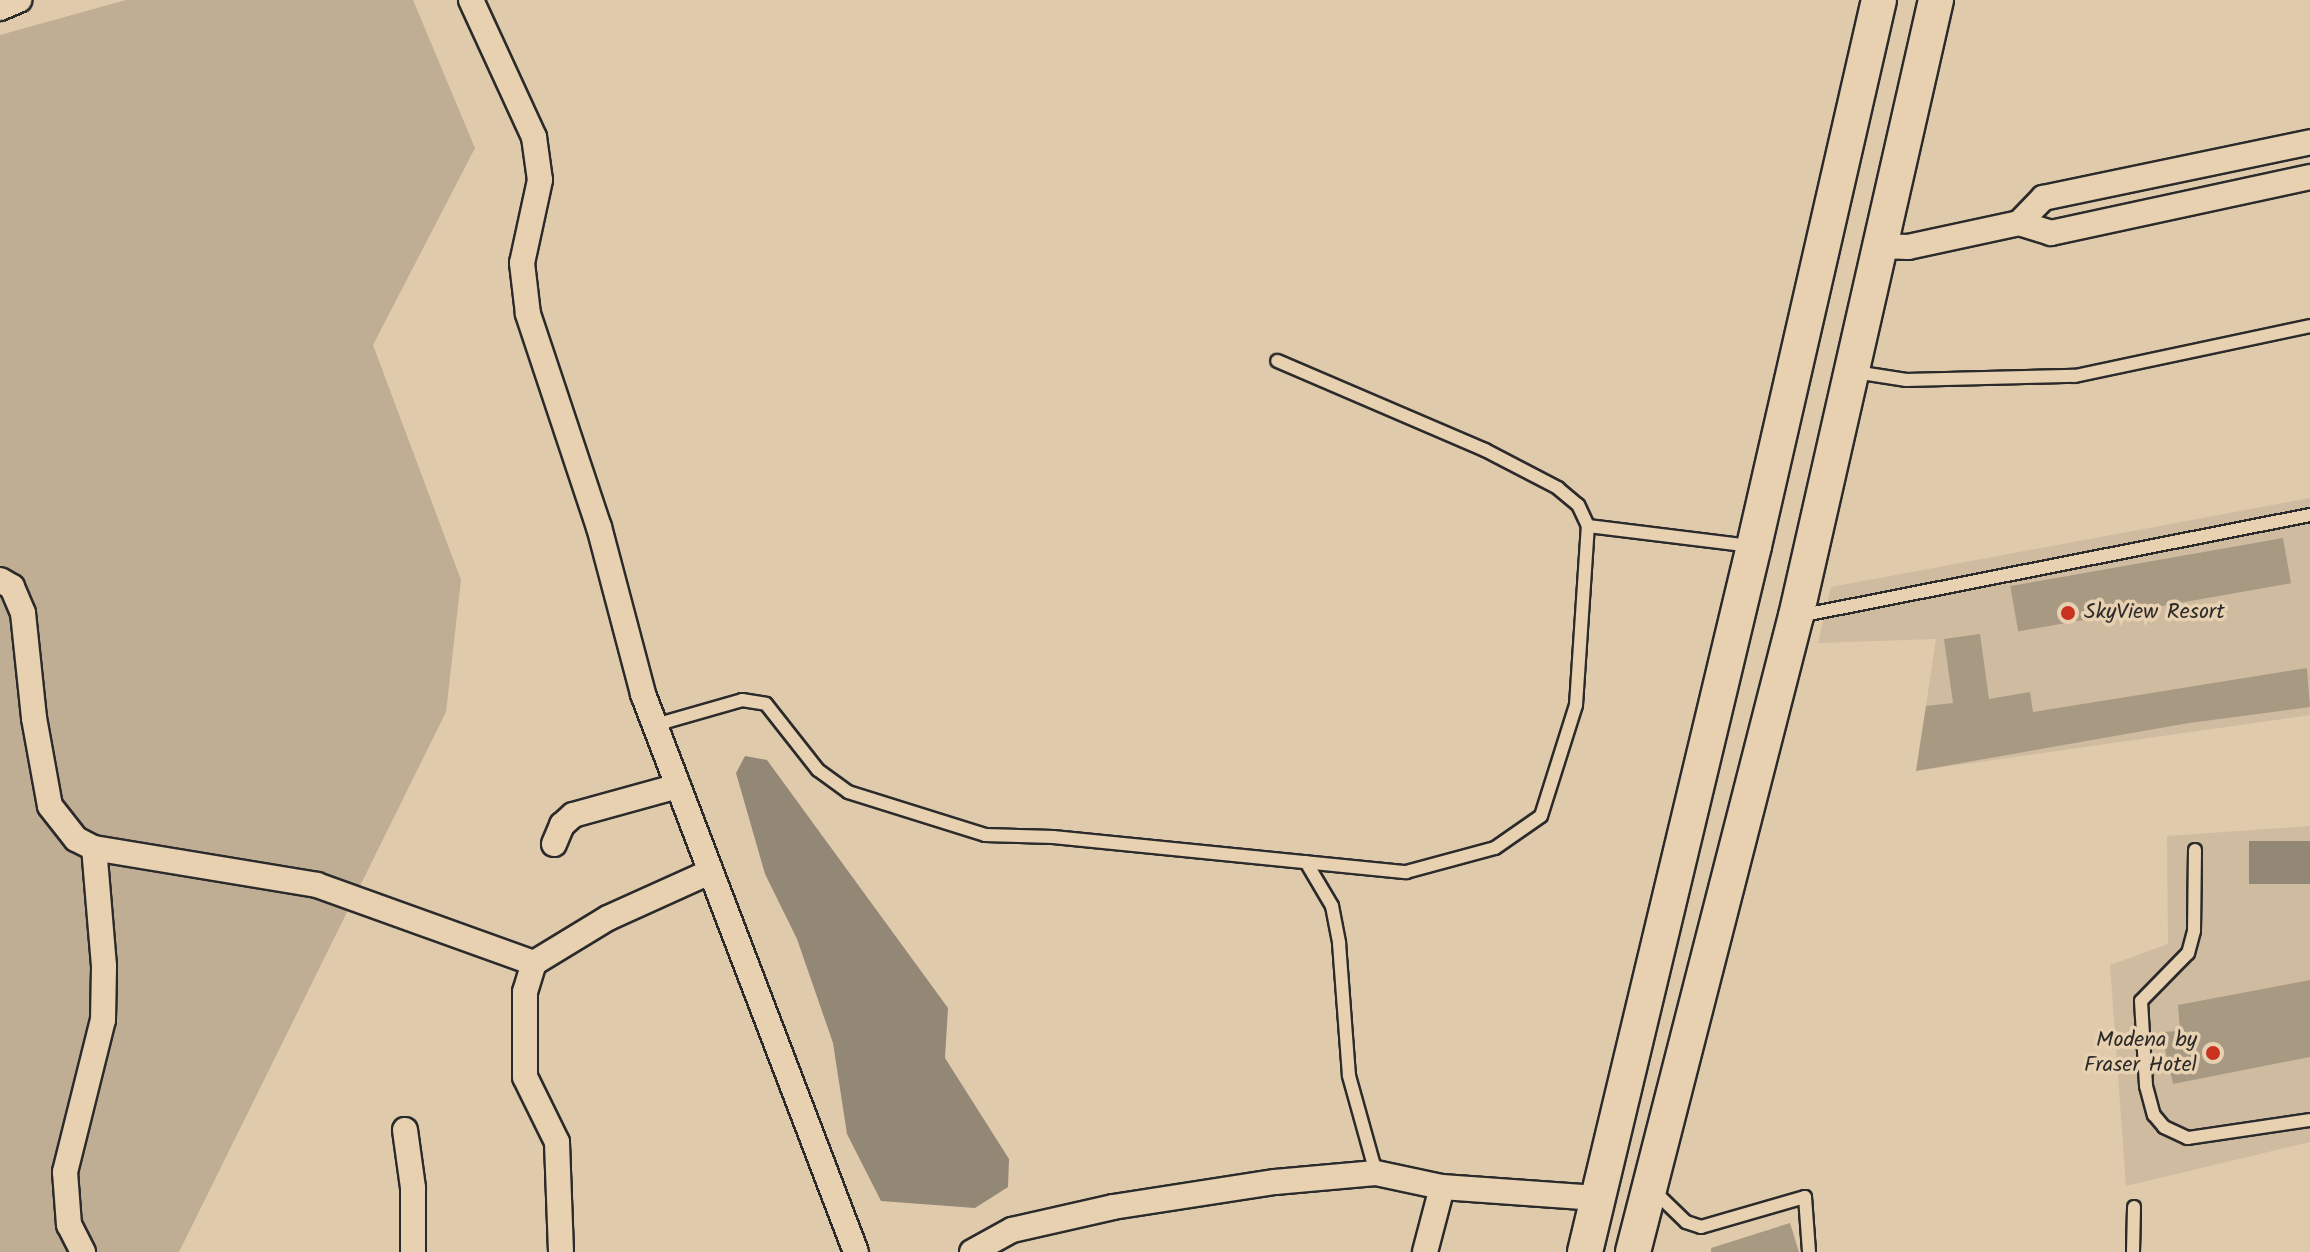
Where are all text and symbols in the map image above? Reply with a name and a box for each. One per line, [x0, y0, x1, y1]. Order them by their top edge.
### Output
place label: SkyView Resort [2084, 600, 2225, 626]
marker: SkyView Resort [2059, 604, 2077, 622]
place label: Modena by Fraser Hotel [2084, 1027, 2197, 1078]
marker: Modena by Fraser Hotel [2204, 1044, 2222, 1062]

